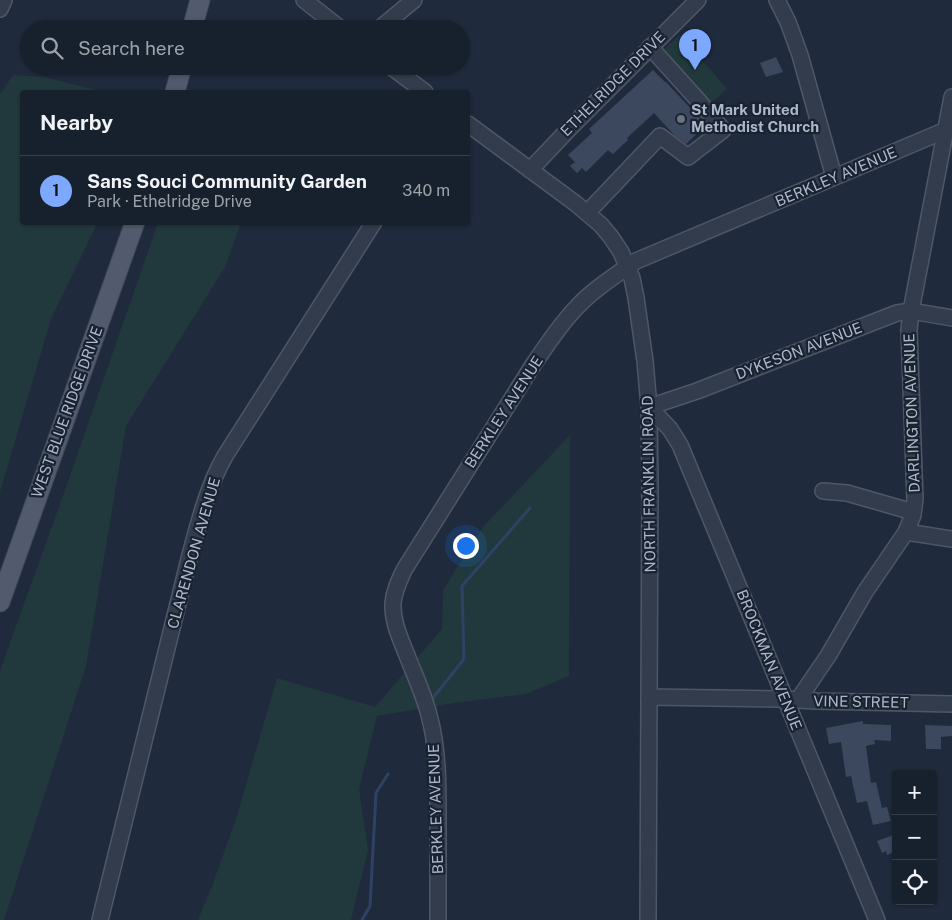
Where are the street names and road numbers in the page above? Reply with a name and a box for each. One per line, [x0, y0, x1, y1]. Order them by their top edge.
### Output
street label: ETHELRIDGE DRIVE [557, 28, 668, 139]
street label: BERKLEY AVENUE [773, 143, 899, 210]
street label: DYKESON AVENUE [733, 319, 864, 382]
street label: WEST BLUE RIDGE DRIVE [28, 324, 105, 500]
street label: DARLINGTON AVENUE [900, 333, 923, 493]
street label: BERKLEY AVENUE [461, 352, 546, 471]
street label: NORTH FRANKLIN ROAD [638, 395, 659, 573]
street label: CLARENDON AVENUE [164, 475, 223, 630]
street label: BROCKMAN AVENUE [733, 587, 805, 733]
street label: VINE STREET [813, 692, 909, 711]
street label: BERKLEY AVENUE [425, 744, 446, 874]

